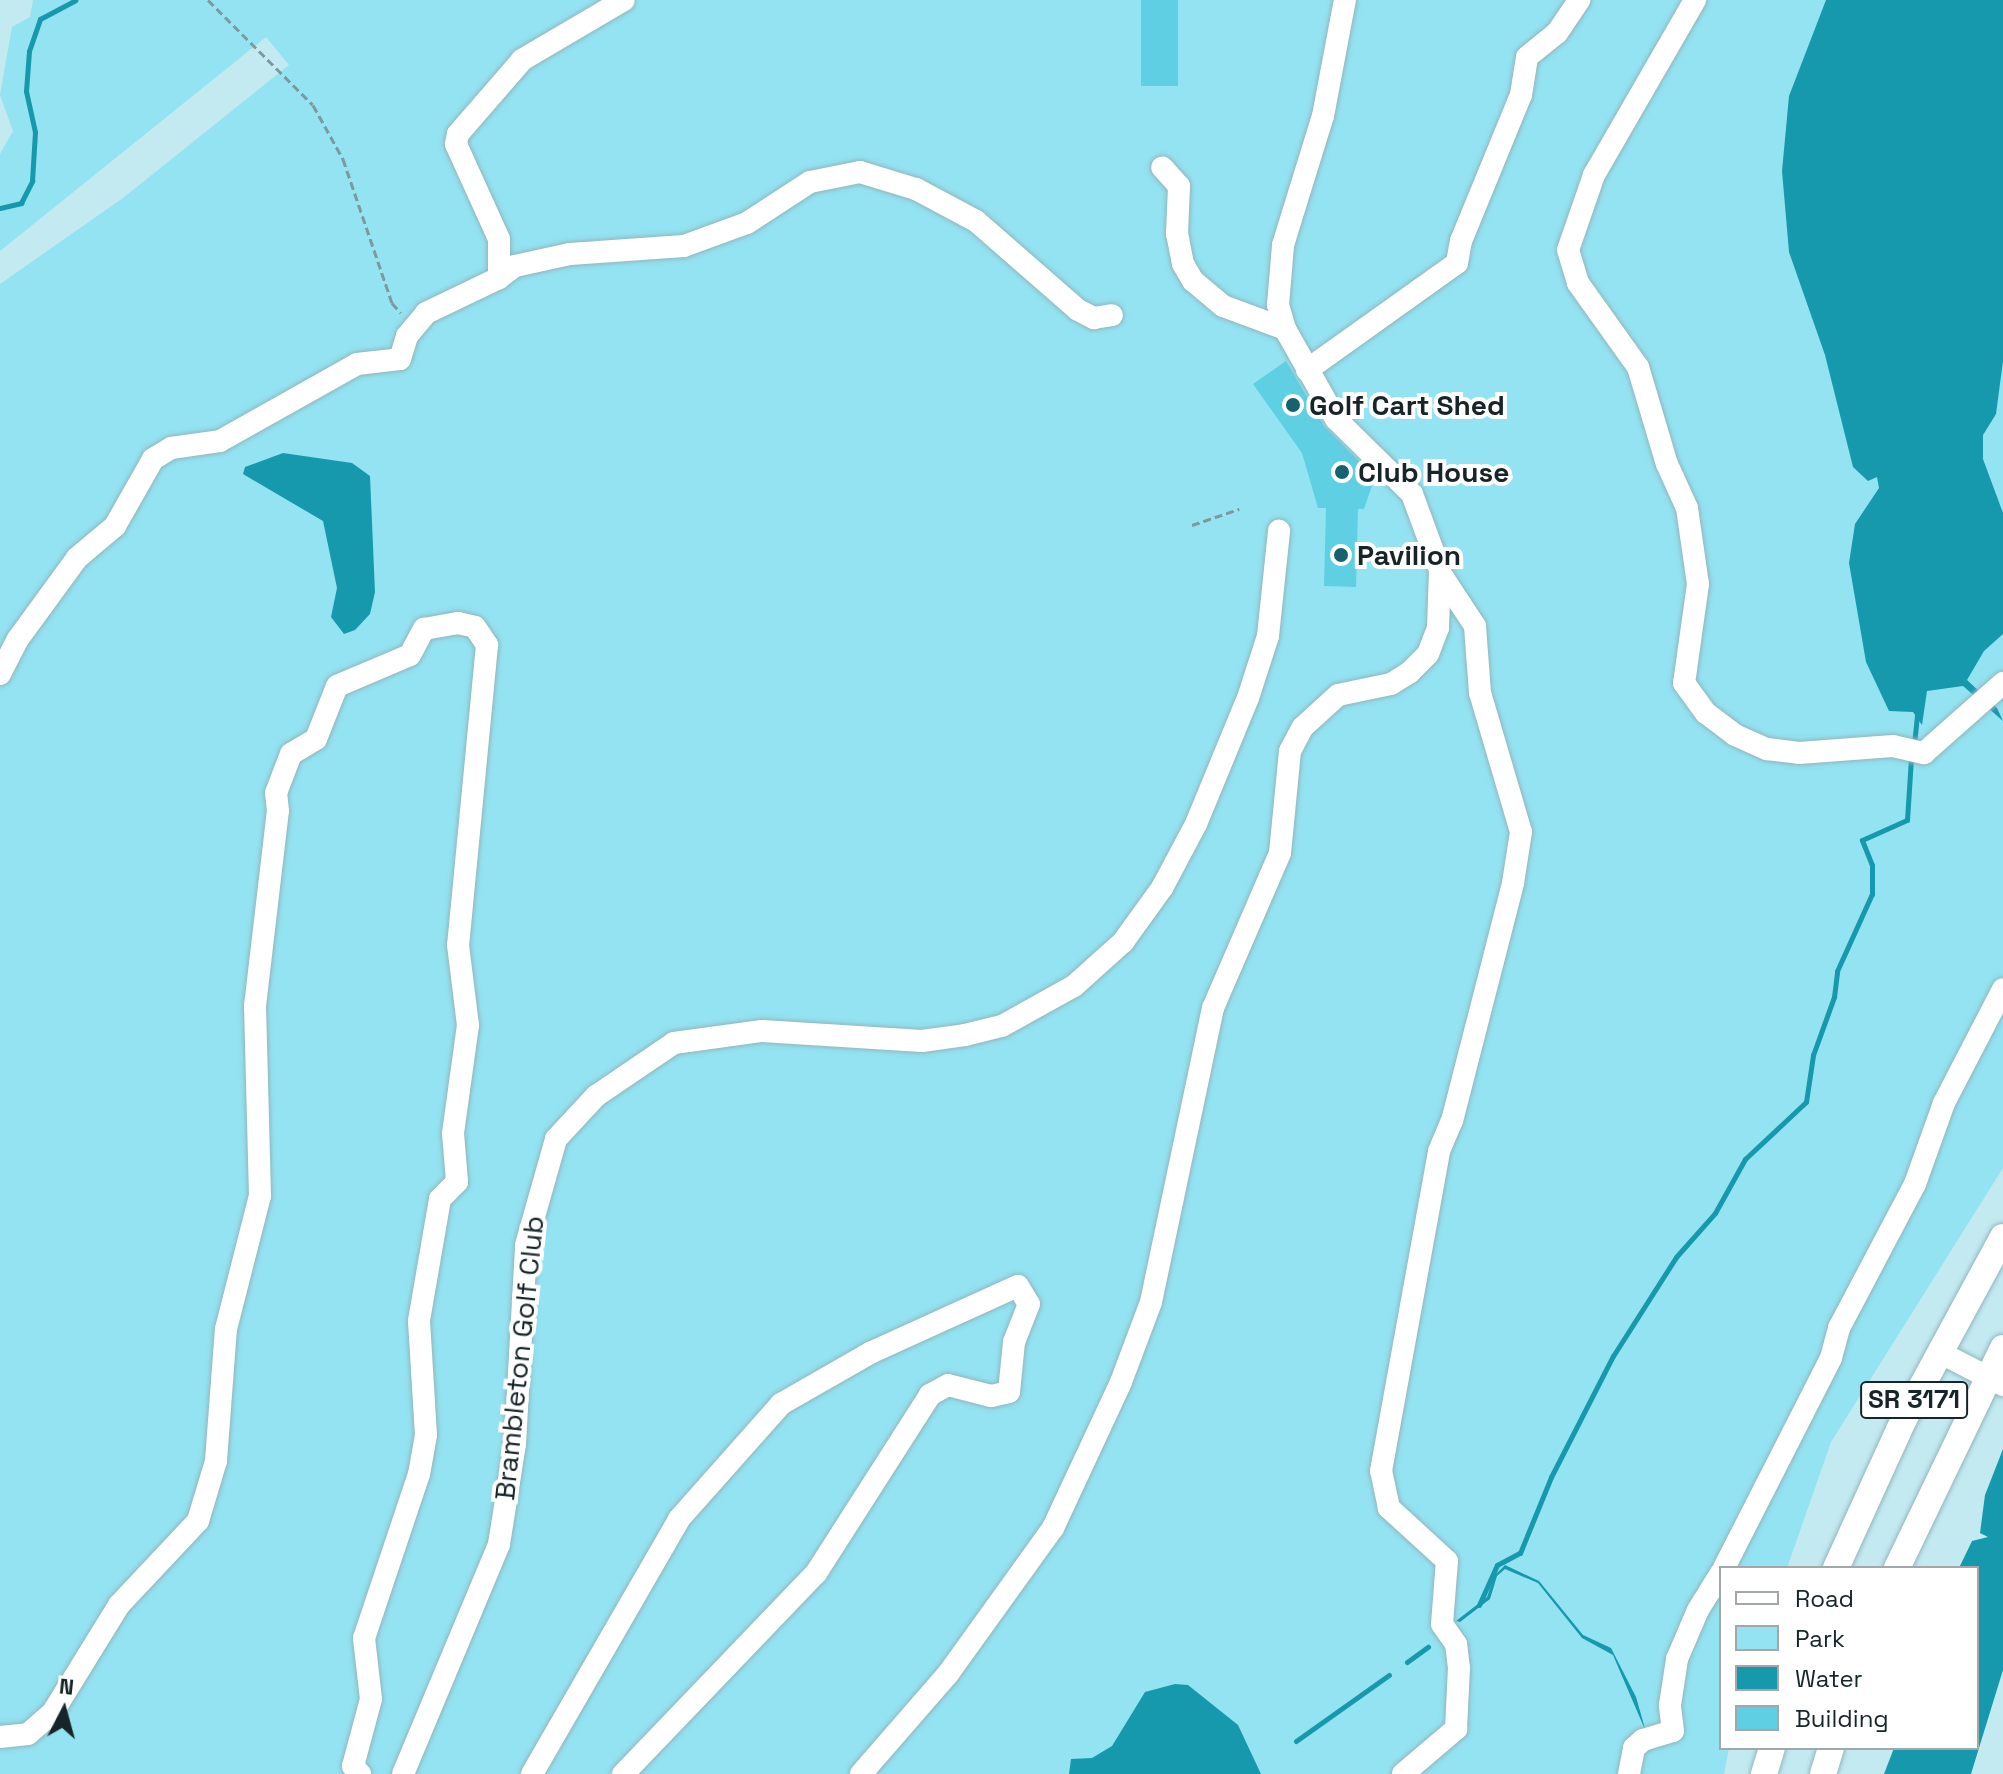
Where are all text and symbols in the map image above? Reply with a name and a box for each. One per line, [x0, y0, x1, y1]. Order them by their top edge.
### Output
place label: Golf Cart Shed [1309, 388, 1505, 422]
marker: Golf Cart Shed [1284, 396, 1302, 414]
place label: Club House [1358, 455, 1509, 489]
marker: Club House [1333, 463, 1351, 481]
place label: Pavilion [1357, 538, 1461, 572]
marker: Pavilion [1332, 546, 1350, 564]
street label: Brambleton Golf Club [487, 1214, 551, 1502]
road number: SR 3171 [1860, 1378, 1968, 1422]
legend [1719, 1566, 1979, 1750]
text: Road [1795, 1583, 1854, 1614]
text: Park [1795, 1623, 1845, 1654]
text: Water [1795, 1663, 1863, 1694]
north arrow [24, 1670, 104, 1750]
text: N [58, 1671, 75, 1701]
text: Building [1795, 1703, 1889, 1734]

